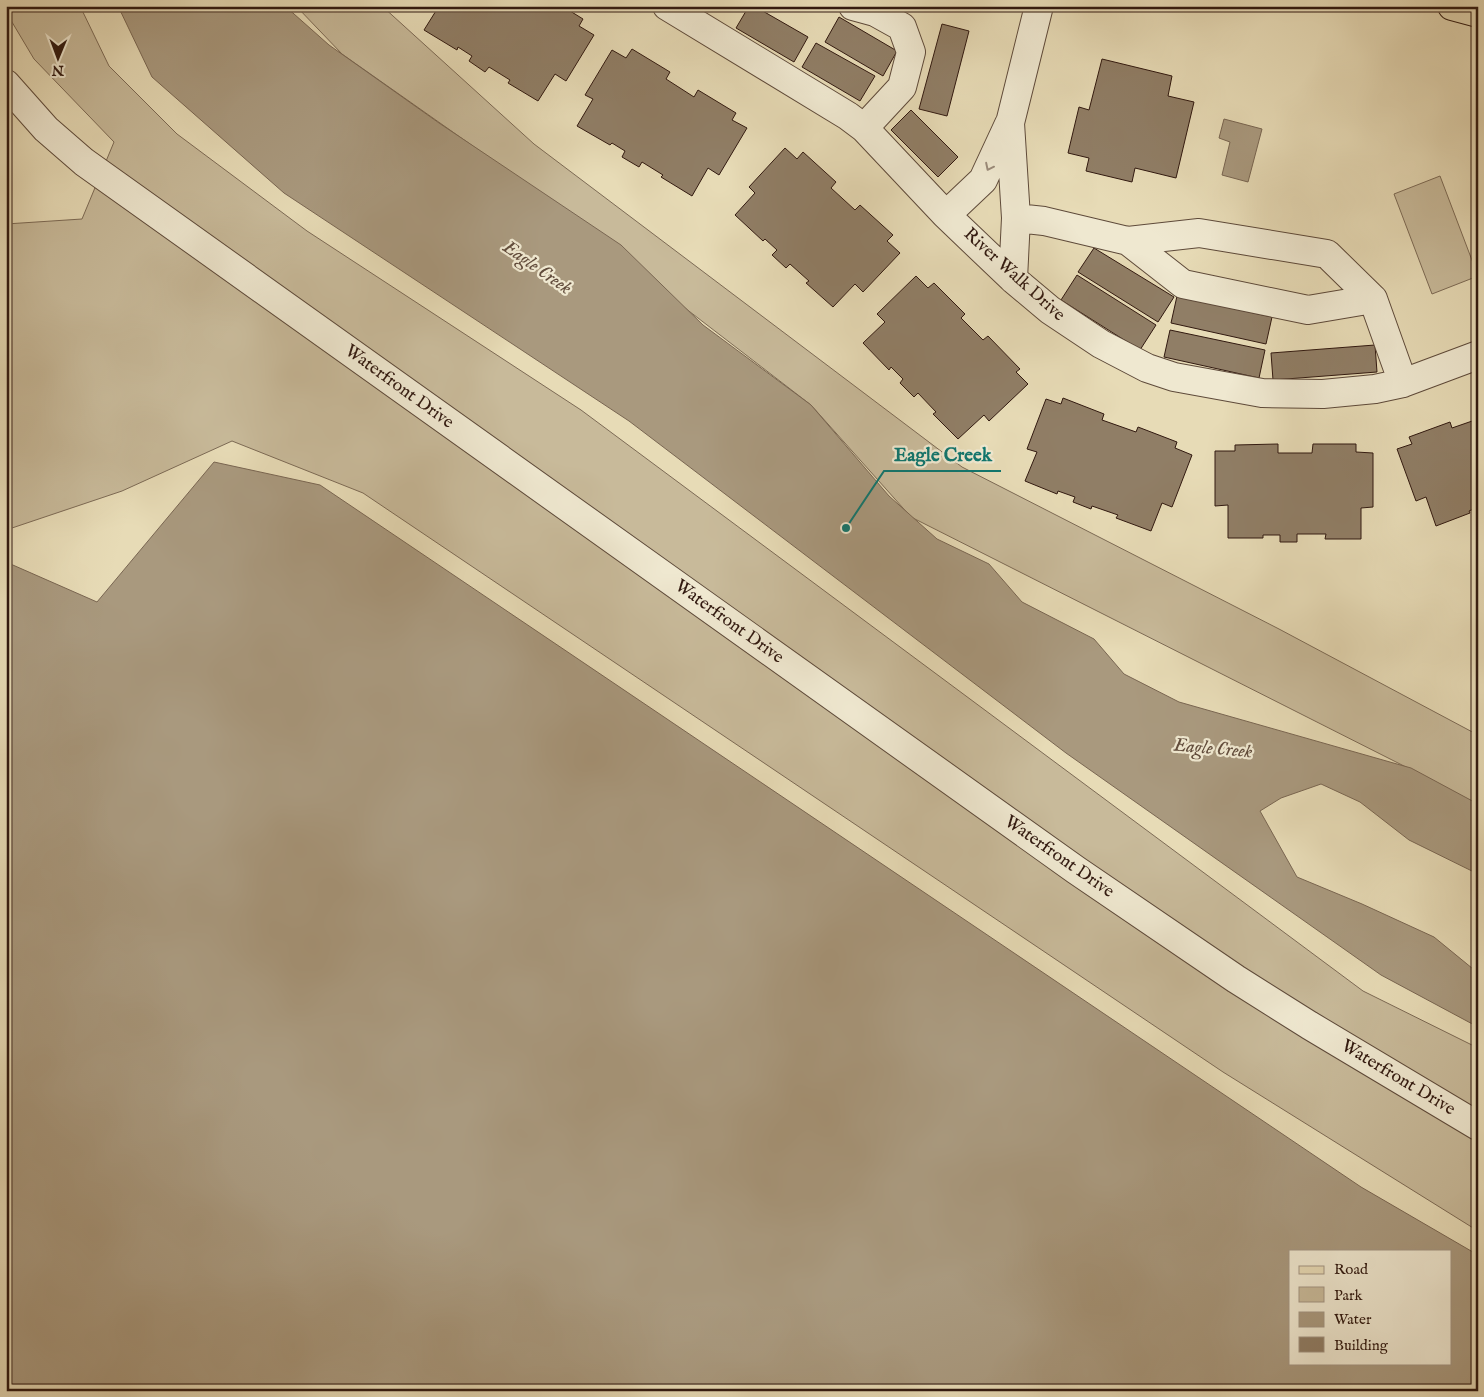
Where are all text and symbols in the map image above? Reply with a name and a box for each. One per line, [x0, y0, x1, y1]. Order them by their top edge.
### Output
north arrow [32, 32, 82, 82]
text: N [52, 61, 65, 79]
one-way arrow [985, 162, 995, 171]
street label: River Walk Drive [958, 223, 1070, 327]
water label: Eagle Creek [497, 235, 576, 301]
street label: Waterfront Drive [340, 340, 458, 434]
callout: Eagle Creek [884, 437, 1001, 471]
text: Eagle Creek [894, 444, 993, 468]
street label: Waterfront Drive [670, 575, 788, 669]
water label: Eagle Creek [1172, 734, 1254, 764]
street label: Waterfront Drive [999, 811, 1119, 903]
street label: Waterfront Drive [1337, 1035, 1459, 1121]
legend [1289, 1250, 1452, 1364]
text: Road [1334, 1260, 1369, 1279]
text: Park [1334, 1286, 1364, 1305]
text: Water [1334, 1310, 1372, 1329]
text: Building [1334, 1336, 1389, 1355]

